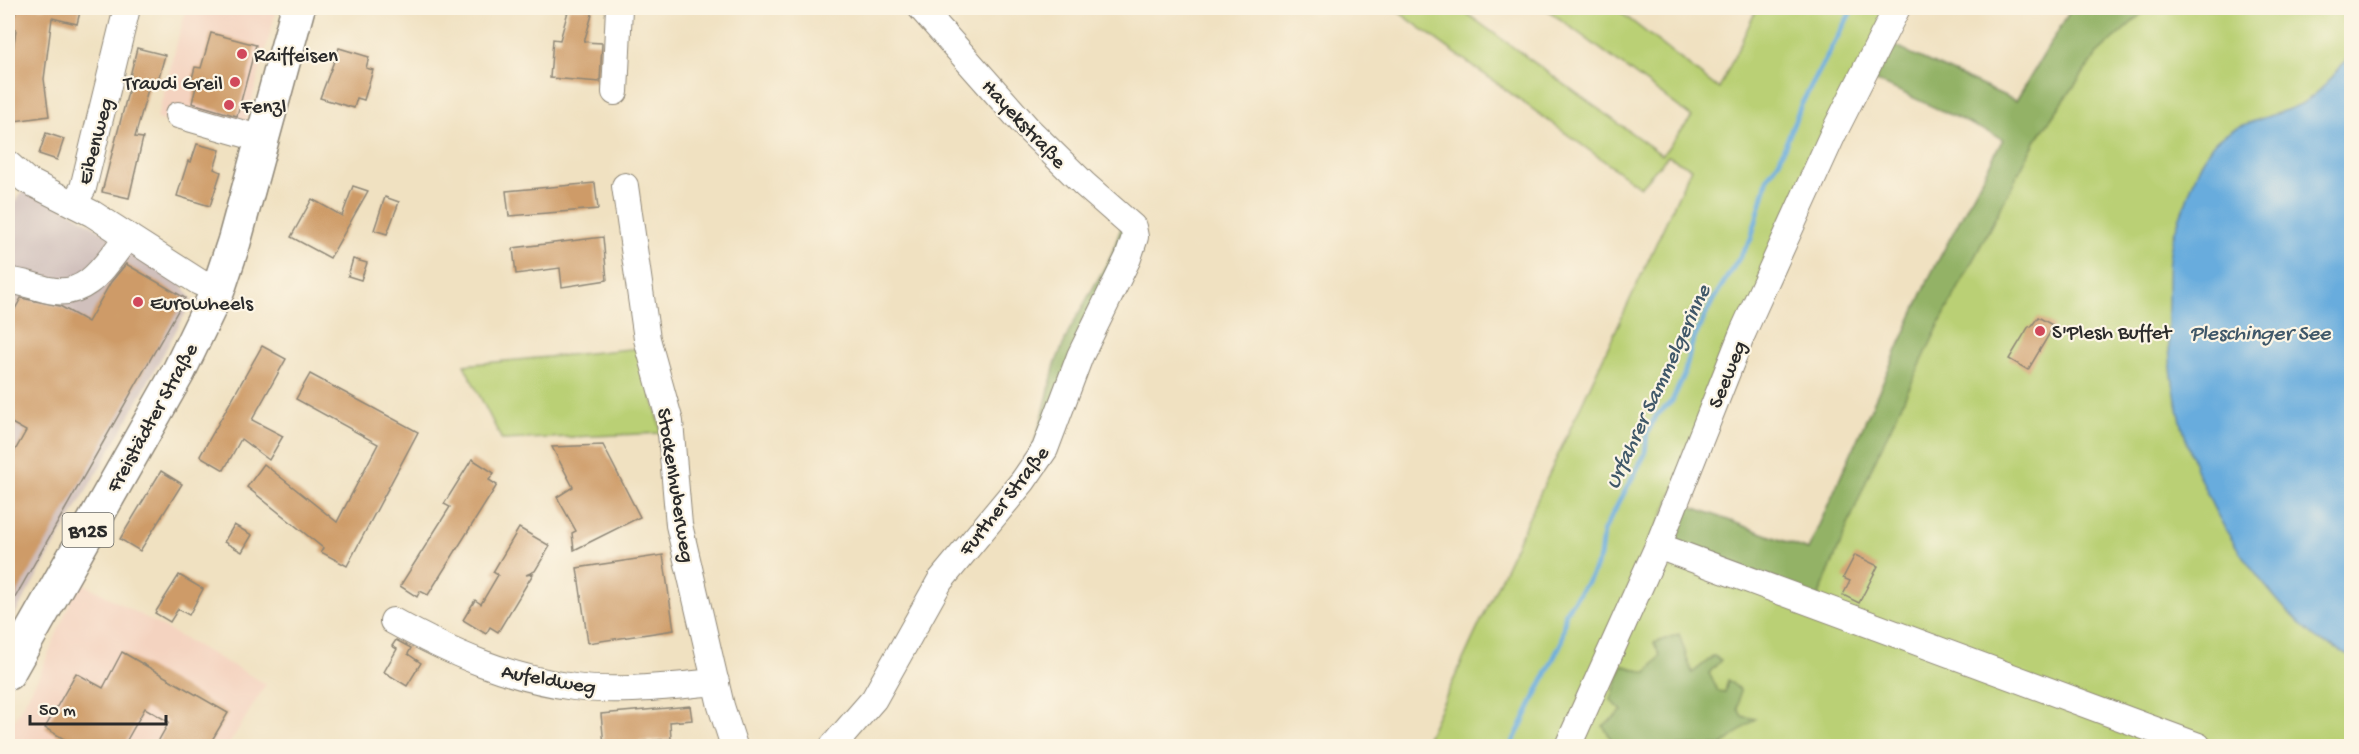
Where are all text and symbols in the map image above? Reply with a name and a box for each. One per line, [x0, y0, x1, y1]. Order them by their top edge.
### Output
place label: Raiffeisen [254, 45, 338, 70]
marker: Raiffeisen [235, 47, 249, 61]
place label: Traudi Greil [122, 73, 223, 98]
marker: Traudi Greil [228, 75, 242, 89]
street label: Hayekstraße [975, 75, 1071, 176]
street label: Eibenweg [74, 96, 121, 188]
place label: Fenzl [240, 96, 286, 121]
marker: Fenzl [222, 98, 236, 112]
water label: Urfahrer Sammelgerinne [1601, 280, 1719, 494]
place label: Eurowheels [150, 293, 254, 318]
marker: Eurowheels [131, 295, 145, 309]
place label: S'Plesh Buffet [2052, 322, 2173, 347]
water label: Pleschinger See [2190, 322, 2332, 348]
marker: S'Plesh Buffet [2033, 324, 2047, 338]
street label: Seeweg [1704, 338, 1754, 413]
street label: Freistädter Straße [102, 339, 206, 499]
street label: Stockenhuberweg [649, 407, 698, 565]
street label: Further Straße [955, 441, 1057, 563]
road number: B125 [62, 513, 113, 547]
street label: Aufeldweg [499, 661, 598, 702]
scale bar [30, 688, 166, 726]
text: 50 m [39, 701, 76, 722]

